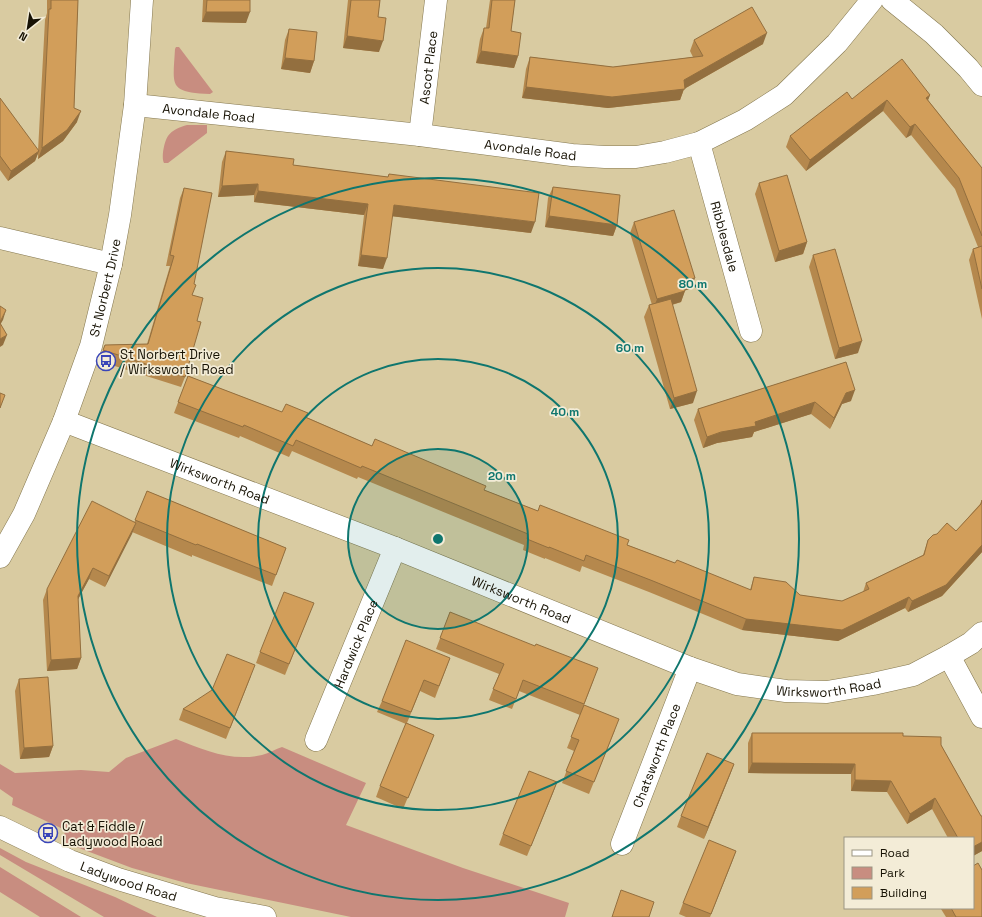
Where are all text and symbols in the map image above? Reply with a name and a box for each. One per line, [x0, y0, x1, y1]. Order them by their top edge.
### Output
north arrow [8, 8, 48, 48]
text: N [16, 29, 30, 45]
street label: Ascot Place [415, 30, 441, 105]
street label: Avondale Road [162, 99, 256, 126]
street label: Avondale Road [483, 135, 577, 164]
street label: Ribblesdale [707, 199, 743, 274]
street label: St Norbert Drive [85, 237, 124, 339]
text: 80 m [679, 276, 707, 292]
text: 60 m [616, 340, 644, 356]
place label: St Norbert Drive / Wirksworth Road [120, 346, 234, 378]
bus stop icon: St Norbert Drive / Wirksworth Road [95, 350, 117, 372]
text: 40 m [551, 404, 579, 420]
street label: Wirksworth Road [168, 454, 272, 508]
text: 20 m [488, 468, 516, 484]
centre of rings [431, 532, 445, 546]
street label: Wirksworth Road [469, 572, 574, 627]
street label: Hardwick Place [330, 597, 381, 691]
street label: Wirksworth Road [775, 674, 883, 701]
street label: Chatsworth Place [628, 701, 684, 810]
place label: Cat & Fiddle / Ladywood Road [62, 818, 163, 850]
bus stop icon: Cat & Fiddle / Ladywood Road [37, 822, 59, 844]
legend [844, 837, 974, 909]
text: Road [880, 845, 909, 861]
street label: Ladywood Road [78, 857, 179, 905]
text: Park [880, 865, 905, 881]
text: Building [880, 885, 927, 901]

